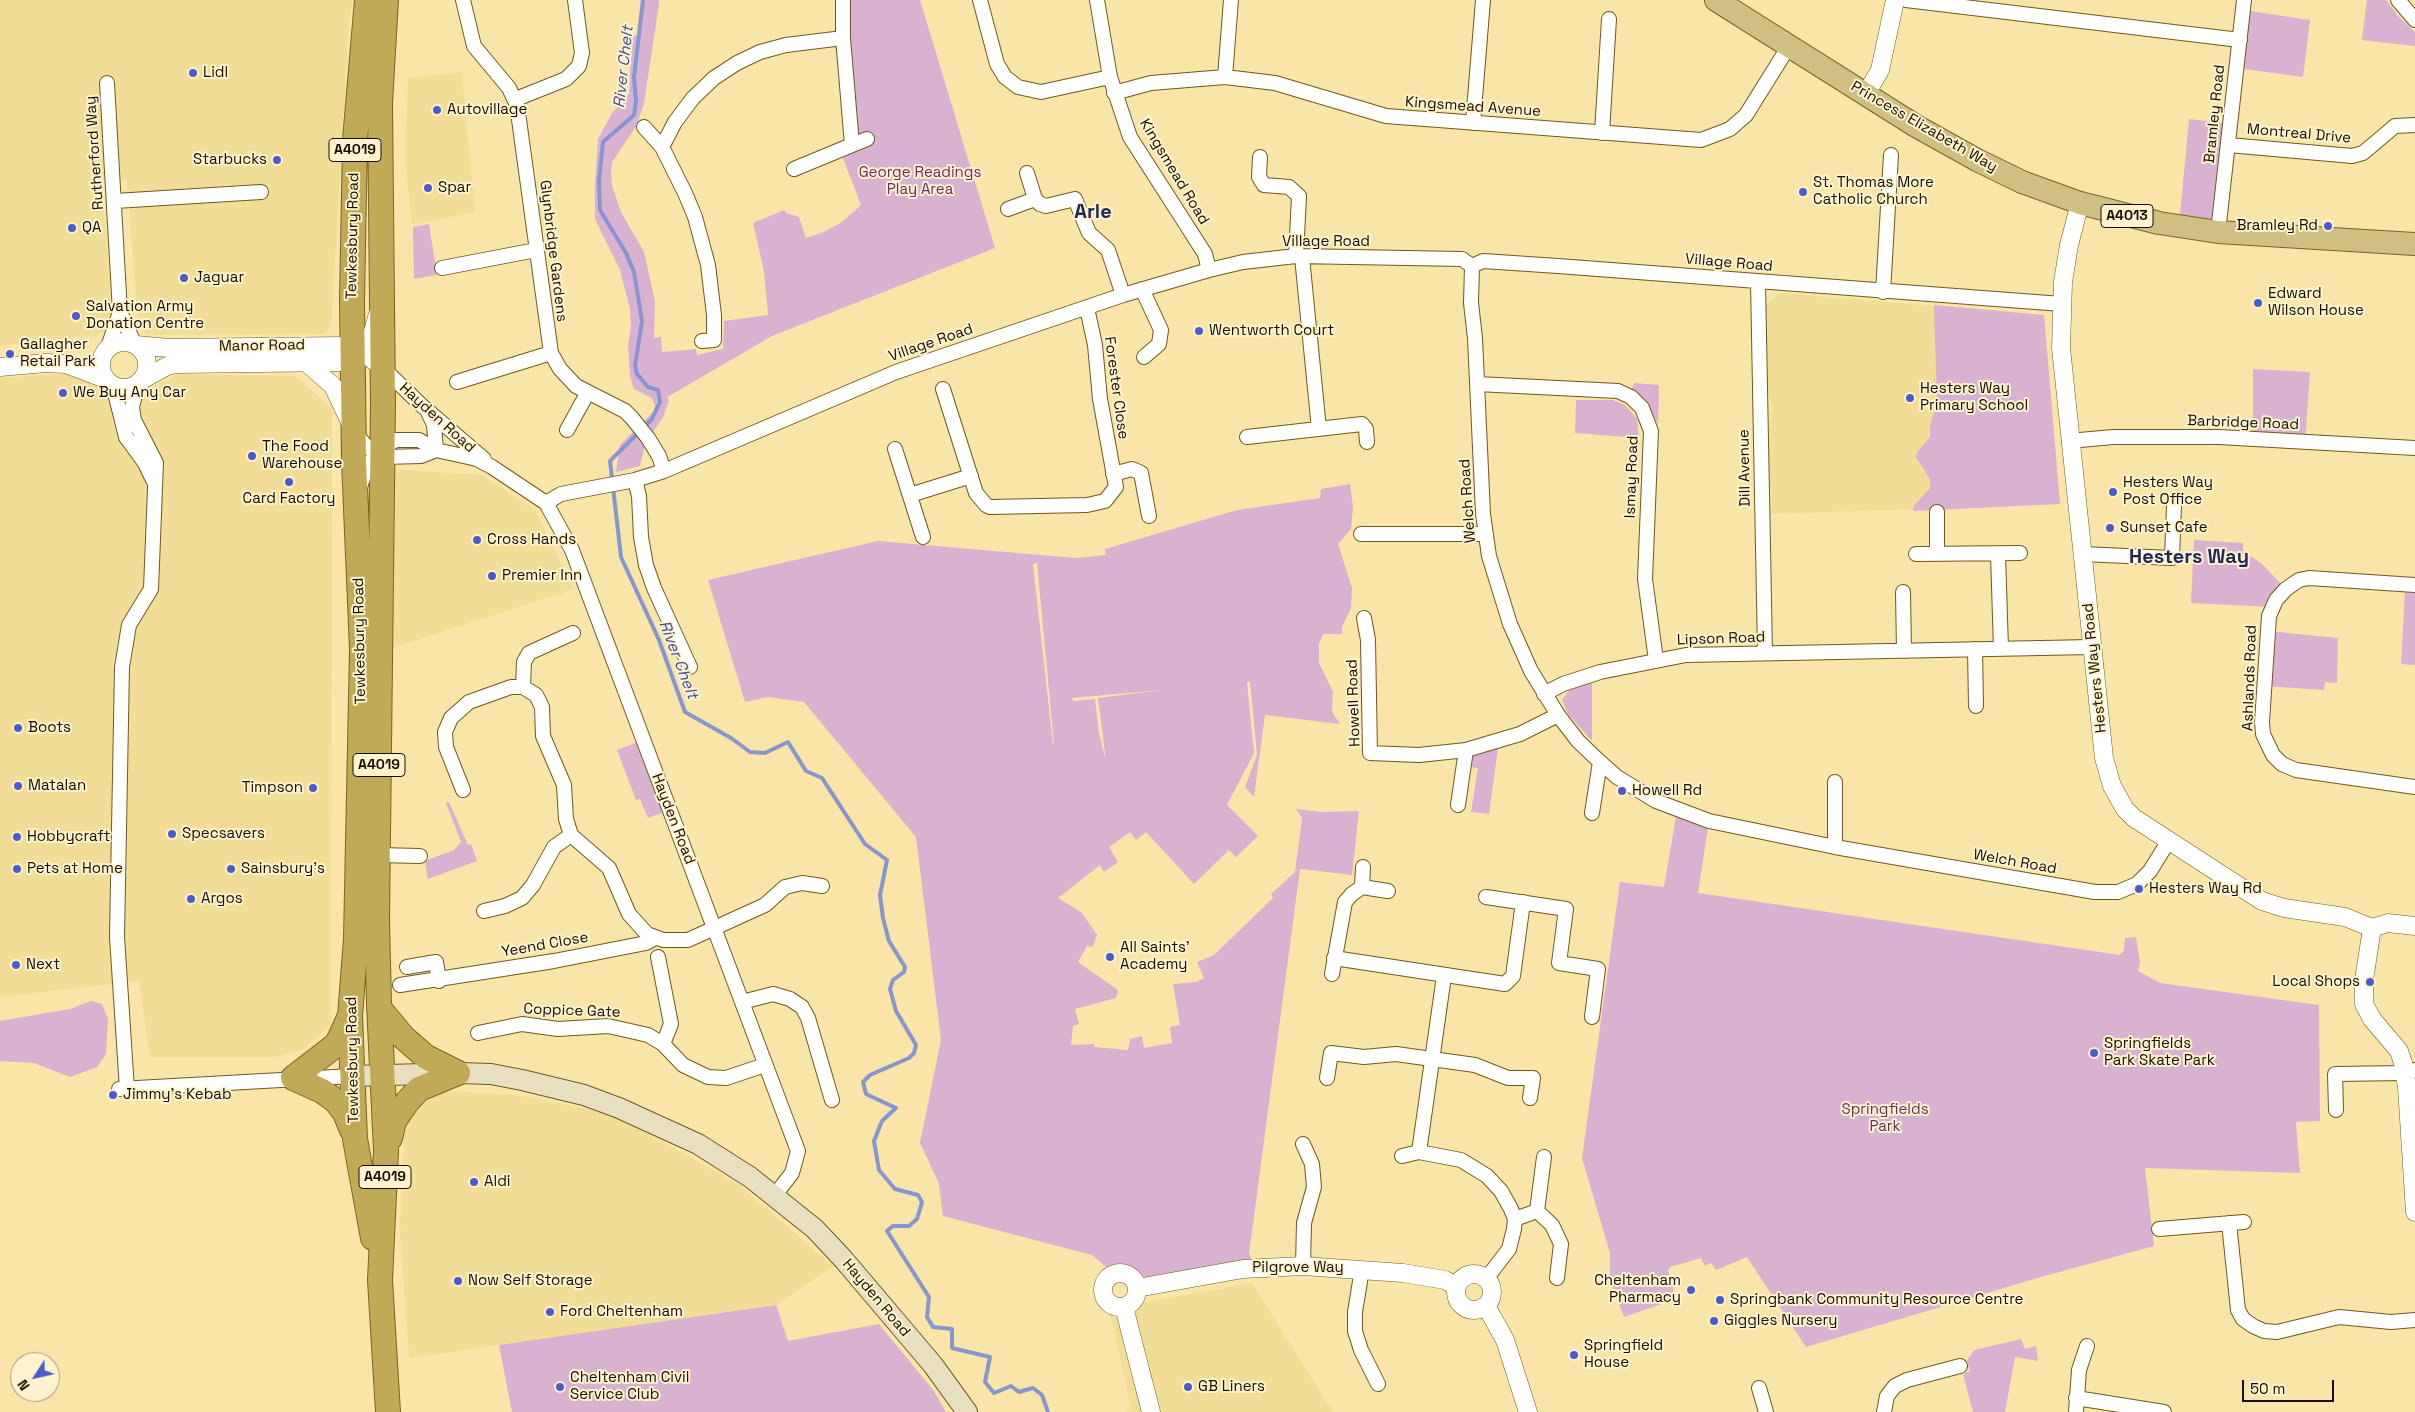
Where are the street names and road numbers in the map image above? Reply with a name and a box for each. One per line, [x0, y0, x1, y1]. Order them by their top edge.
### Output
street label: Bramley Road [2201, 64, 2229, 164]
street label: Princess Elizabeth Way [1848, 78, 2000, 176]
street label: Kingsmead Avenue [1404, 93, 1542, 121]
street label: Rutherford Way [82, 95, 108, 211]
street label: Kingsmead Road [1135, 116, 1213, 228]
street label: Montreal Drive [2246, 120, 2352, 148]
road number: A4019 [329, 138, 381, 162]
street label: Tewkesbury Road [343, 172, 363, 300]
street label: Glynbridge Gardens [535, 179, 571, 323]
road number: A4013 [2101, 205, 2153, 228]
street label: Village Road [1282, 233, 1370, 251]
street label: Village Road [1684, 250, 1774, 276]
street label: Village Road [887, 320, 975, 366]
street label: Forester Close [1100, 335, 1132, 441]
street label: Manor Road [219, 336, 305, 356]
street label: Hayden Road [395, 379, 479, 457]
street label: Barbridge Road [2187, 412, 2299, 434]
street label: Dill Avenue [1735, 429, 1755, 507]
street label: Ismay Road [1622, 435, 1642, 519]
street label: Welch Road [1456, 458, 1480, 544]
street label: Tewkesbury Road [350, 577, 370, 705]
street label: Hesters Way Road [2079, 602, 2111, 734]
street label: Ashlands Road [2239, 625, 2261, 731]
street label: Lipson Road [1676, 628, 1766, 650]
street label: Howell Road [1343, 659, 1365, 747]
road number: A4019 [353, 754, 405, 776]
street label: Hayden Road [647, 771, 699, 867]
street label: Welch Road [1972, 846, 2058, 878]
street label: Yeend Close [500, 929, 590, 961]
street label: Tewkesbury Road [343, 996, 363, 1124]
street label: Coppice Gate [523, 1000, 621, 1022]
road number: A4019 [359, 1166, 411, 1188]
street label: Hayden Road [838, 1255, 914, 1341]
street label: Pilgrove Way [1252, 1259, 1344, 1277]

